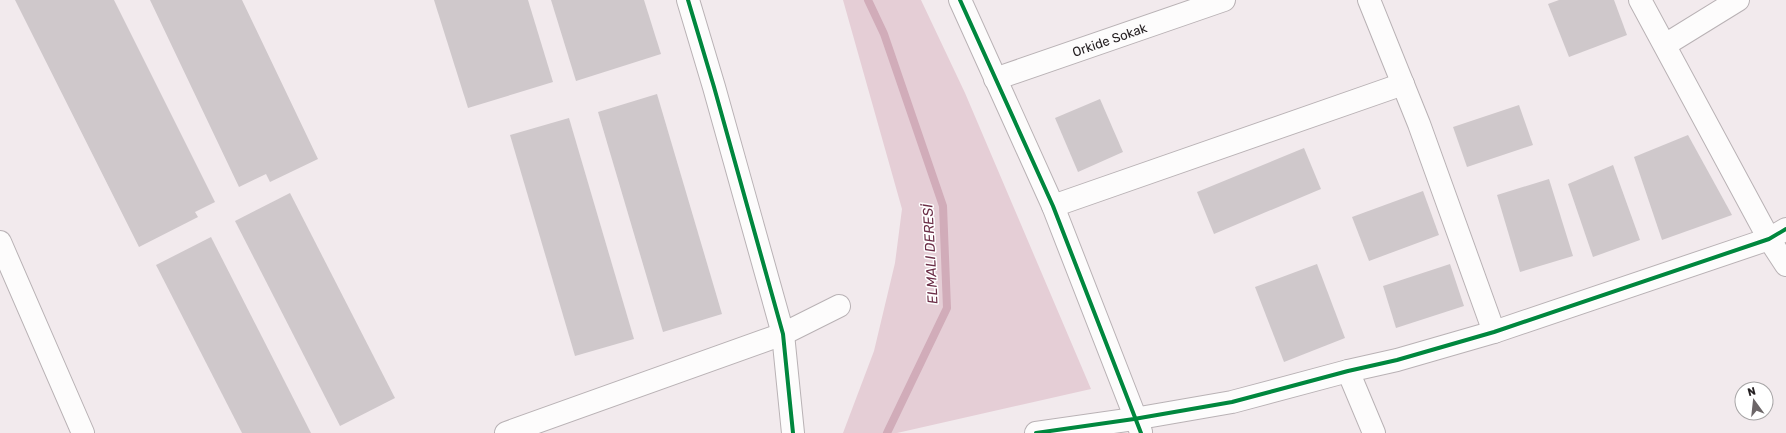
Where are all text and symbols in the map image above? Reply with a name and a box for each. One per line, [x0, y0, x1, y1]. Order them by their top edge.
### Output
street label: Orkide Sokak [1070, 20, 1149, 60]
water label: ELMALI DERESİ [919, 202, 942, 304]
north arrow [1734, 381, 1774, 421]
text: N [1746, 384, 1757, 399]

